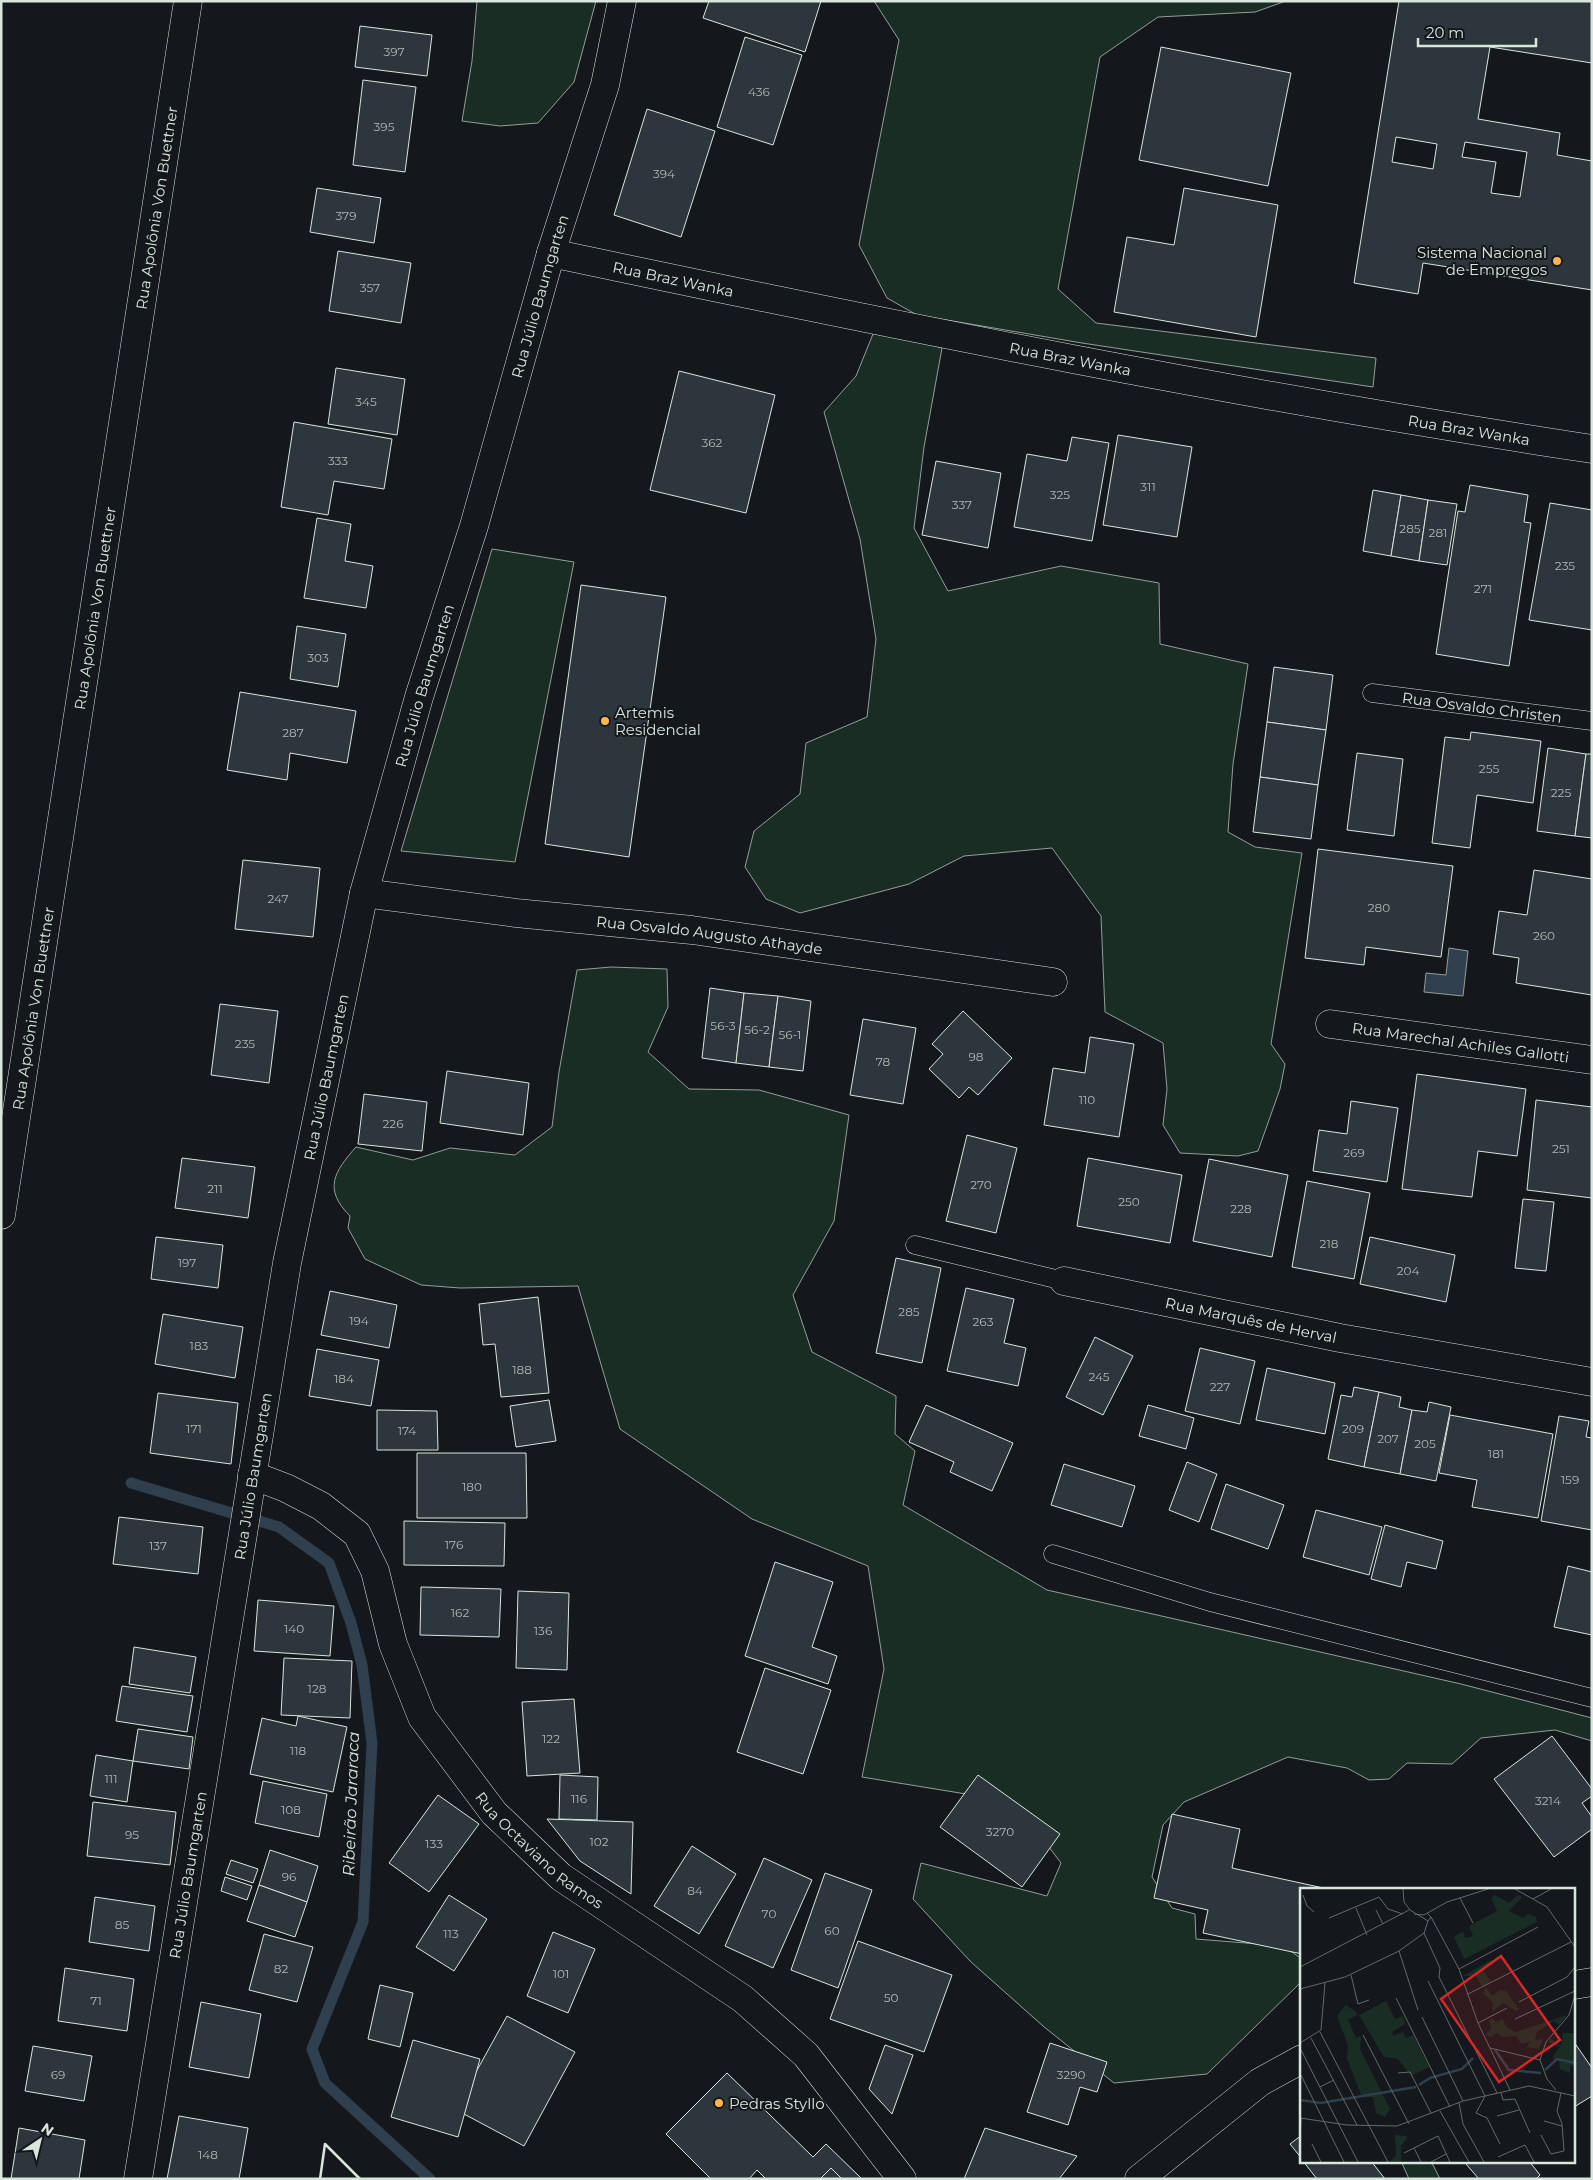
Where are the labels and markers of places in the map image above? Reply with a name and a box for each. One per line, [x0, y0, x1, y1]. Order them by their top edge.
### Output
place label: Sistema Nacional de Empregos [1417, 243, 1547, 279]
marker: Sistema Nacional de Empregos [1551, 255, 1563, 267]
place label: Artemis Residencial [615, 703, 701, 739]
marker: Artemis Residencial [599, 715, 611, 727]
place label: Pedras Styllo [729, 2094, 825, 2113]
marker: Pedras Styllo [713, 2097, 725, 2109]

